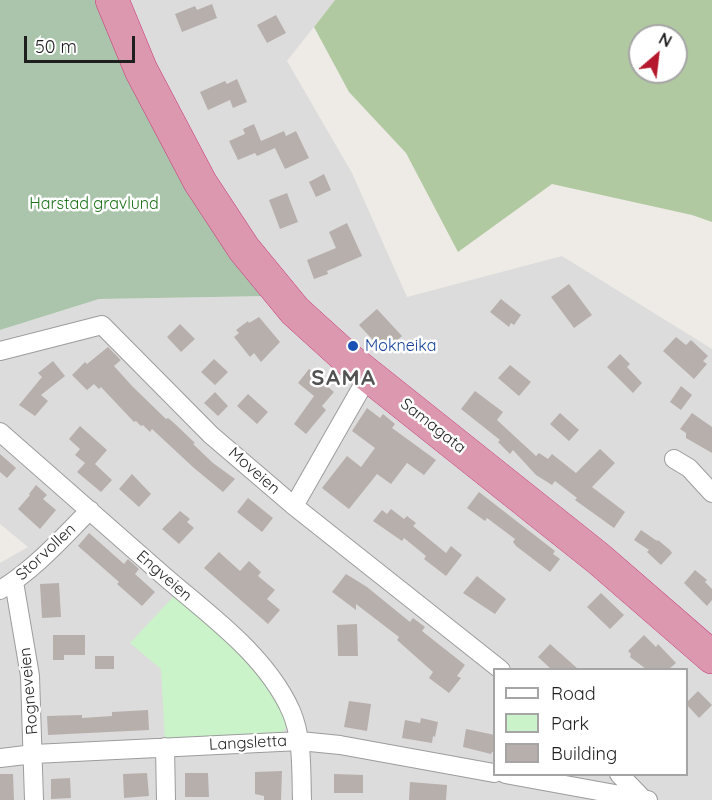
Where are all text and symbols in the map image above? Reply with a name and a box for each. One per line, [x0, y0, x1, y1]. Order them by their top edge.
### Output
scale bar [27, 24, 138, 62]
north arrow [628, 24, 688, 84]
text: N [656, 28, 675, 51]
text: 50 m [35, 35, 77, 58]
park label: Harstad gravlund [29, 194, 159, 214]
place label: Mokneika [365, 336, 436, 356]
marker: Mokneika [346, 339, 360, 353]
district label: SAMA [311, 365, 377, 391]
street label: Samagata [396, 395, 470, 457]
street label: Moveien [224, 443, 284, 499]
street label: Storvollen [12, 520, 80, 584]
street label: Engveien [132, 547, 196, 605]
street label: Rogneveien [16, 647, 42, 735]
legend [493, 668, 688, 776]
text: Road [551, 682, 596, 705]
text: Park [551, 712, 589, 735]
street label: Langsletta [209, 731, 287, 755]
text: Building [551, 742, 617, 765]

